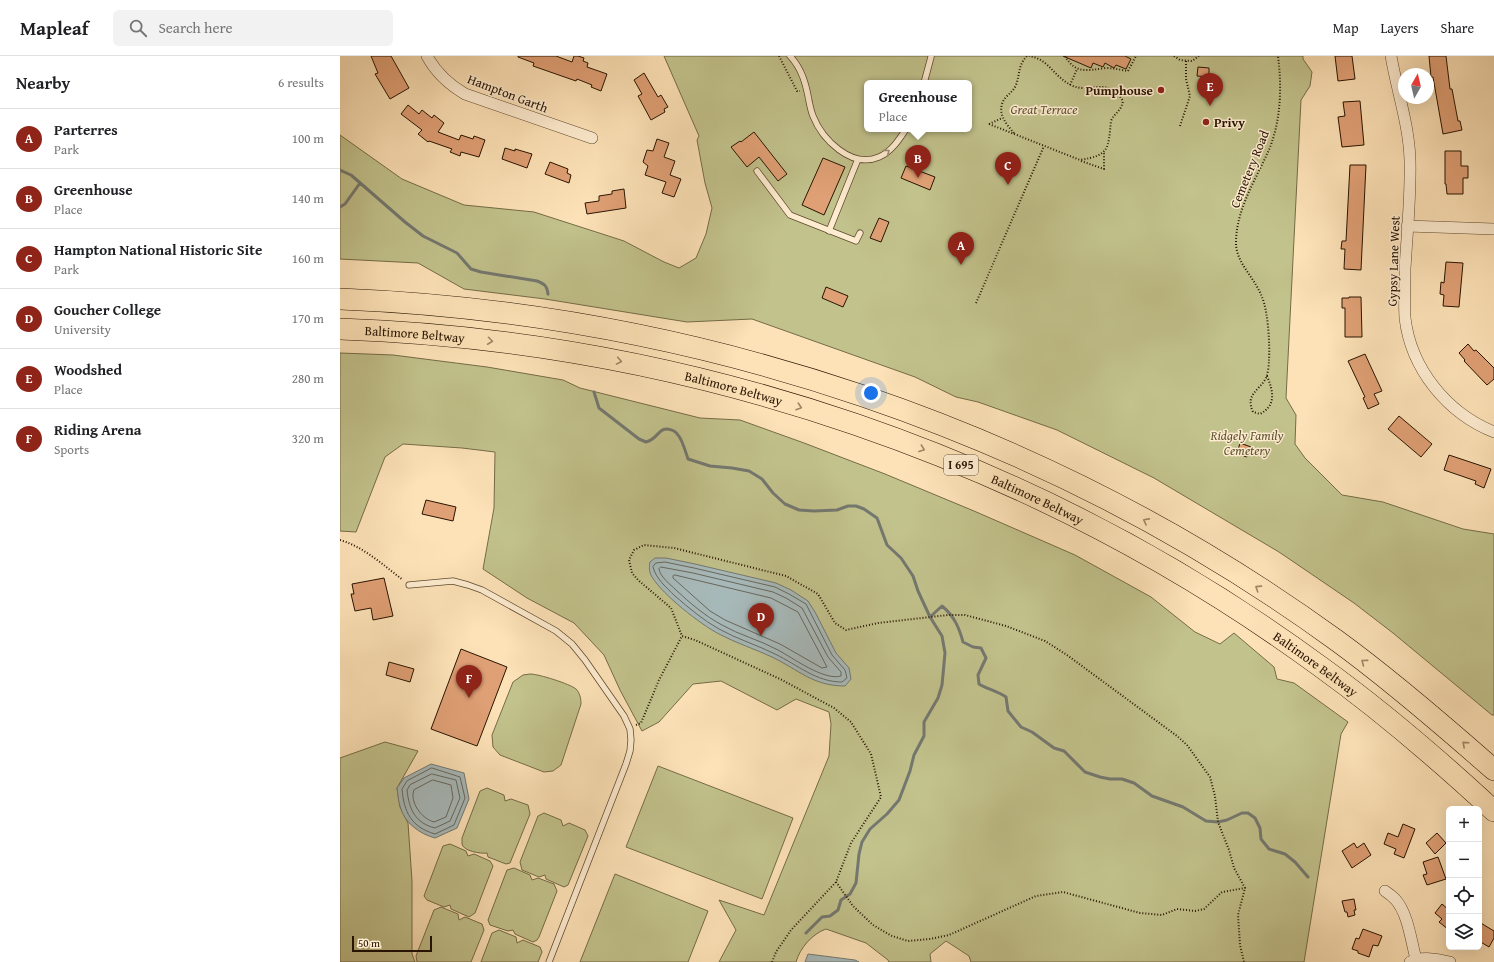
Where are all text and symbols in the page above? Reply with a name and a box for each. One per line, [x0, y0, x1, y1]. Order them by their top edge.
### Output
search box [113, 10, 393, 46]
text: Mapleaf [20, 14, 89, 42]
icon: search [127, 17, 149, 39]
text: Search here [159, 17, 233, 38]
text: Map [1333, 18, 1359, 38]
text: Layers [1381, 18, 1419, 38]
text: Share [1441, 18, 1474, 38]
north arrow [1398, 68, 1434, 104]
street label: Hampton Garth [465, 69, 551, 118]
text: Nearby [16, 70, 70, 95]
text: 6 results [278, 73, 324, 92]
pin: E [1197, 73, 1223, 106]
popup [864, 80, 972, 132]
place label: Pumphouse [1085, 81, 1153, 100]
marker: Pumphouse [1156, 85, 1166, 95]
text: Greenhouse [879, 86, 957, 107]
park label: Great Terrace [1011, 100, 1077, 119]
text: Place [879, 107, 907, 126]
place label: Privy [1214, 113, 1245, 132]
marker: Privy [1201, 117, 1211, 127]
text: Parterres [54, 119, 118, 140]
street label: Cemetery Road [1225, 127, 1274, 211]
text: A [25, 129, 33, 148]
text: 100 m [292, 129, 324, 148]
text: Park [54, 140, 79, 159]
pin: B [905, 145, 931, 178]
one-way arrow [882, 150, 889, 157]
pin: C [995, 152, 1021, 185]
text: Greenhouse [54, 179, 133, 200]
text: B [25, 189, 33, 208]
text: 140 m [292, 189, 324, 208]
text: Place [54, 200, 83, 219]
street label: Gypsy Lane West [1382, 215, 1405, 307]
pin: A [948, 232, 974, 265]
text: Hampton National Historic Site [54, 239, 262, 260]
text: C [25, 249, 33, 268]
text: 160 m [292, 249, 324, 268]
text: Park [54, 260, 79, 279]
text: Goucher College [54, 299, 161, 320]
text: D [25, 309, 33, 328]
text: 170 m [292, 309, 324, 328]
text: University [54, 320, 111, 339]
street label: Baltimore Beltway [364, 321, 466, 348]
one-way arrow [487, 336, 493, 345]
one-way arrow [616, 356, 622, 365]
text: Woodshed [54, 359, 122, 380]
street label: Baltimore Beltway [683, 366, 785, 411]
text: E [26, 369, 32, 388]
text: 280 m [292, 369, 324, 388]
text: Place [54, 380, 83, 399]
your location [861, 383, 881, 403]
one-way arrow [795, 402, 802, 410]
text: Riding Arena [54, 419, 141, 440]
park label: Ridgely Family Cemetery [1210, 426, 1283, 460]
text: F [26, 429, 32, 448]
text: 320 m [292, 429, 324, 448]
text: Sports [54, 440, 89, 459]
one-way arrow [918, 445, 925, 453]
road number: I 695 [944, 455, 978, 475]
street label: Baltimore Beltway [988, 469, 1087, 530]
one-way arrow [1143, 518, 1150, 526]
one-way arrow [1255, 585, 1262, 592]
pin: D [748, 603, 774, 636]
street label: Baltimore Beltway [1269, 627, 1362, 702]
one-way arrow [1362, 660, 1369, 667]
pin: F [456, 665, 482, 698]
one-way arrow [1462, 742, 1470, 749]
map controls [1446, 806, 1482, 950]
button: + [1446, 806, 1482, 842]
button: − [1446, 842, 1482, 878]
button: locate [1446, 878, 1482, 914]
button: layers [1446, 914, 1482, 950]
scale bar [352, 934, 432, 953]
text: 50 m [358, 935, 380, 951]

